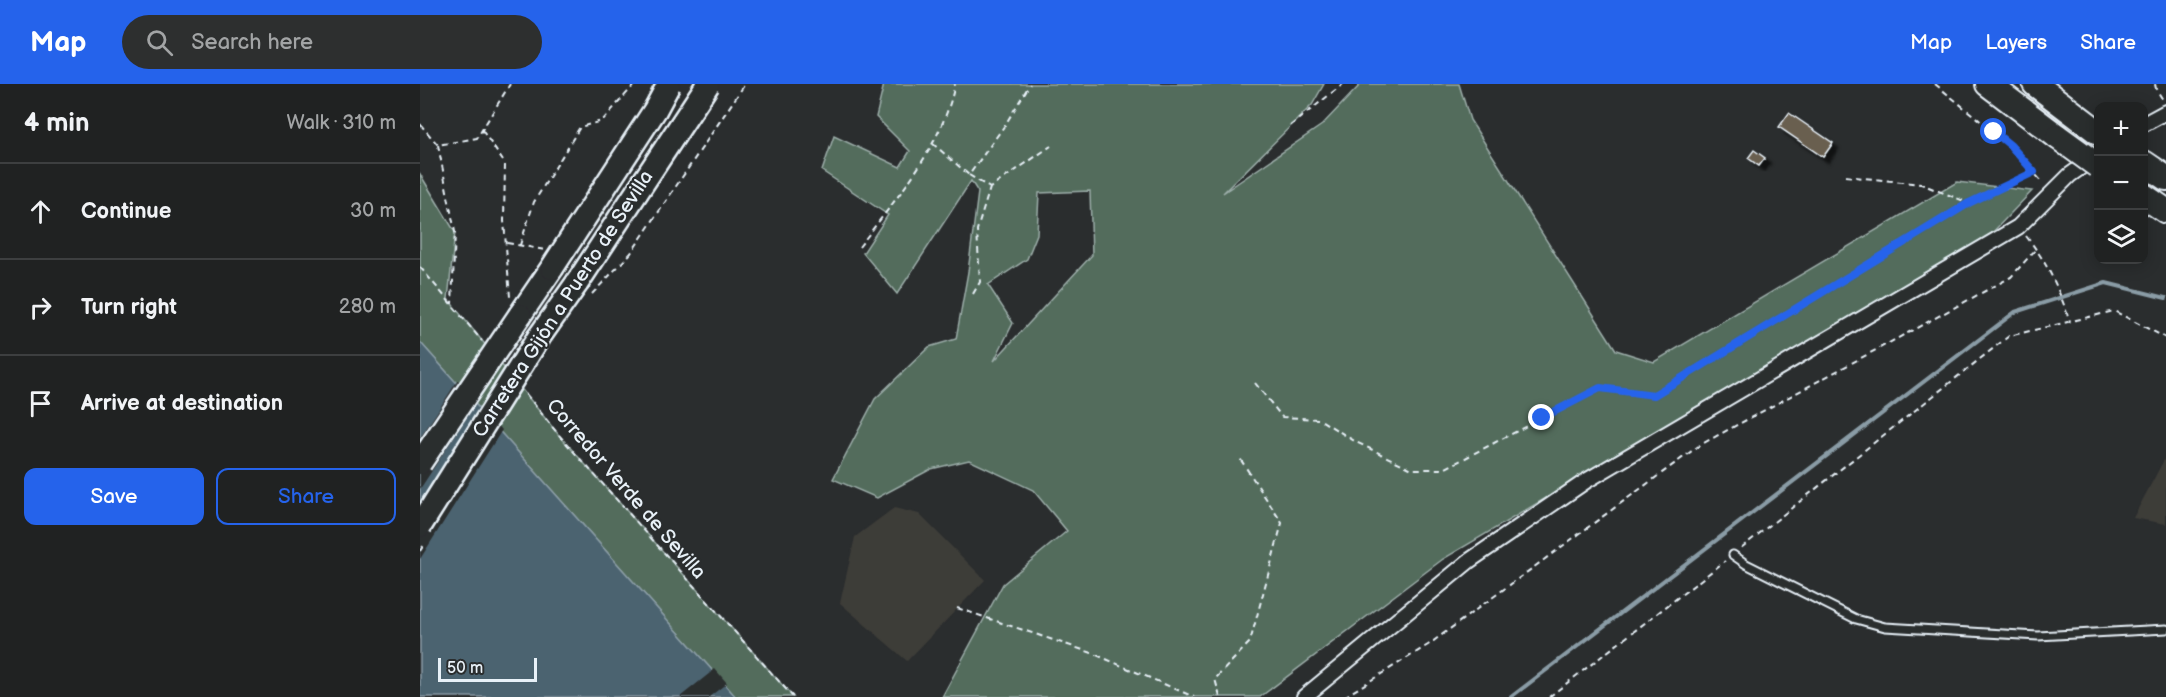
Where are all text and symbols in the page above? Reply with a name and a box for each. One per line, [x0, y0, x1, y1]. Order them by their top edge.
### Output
search box [122, 15, 542, 69]
text: Map [30, 26, 86, 59]
icon: search [143, 26, 176, 59]
text: Search here [191, 29, 313, 56]
text: Map [1910, 30, 1952, 55]
text: Layers [1985, 30, 2047, 55]
text: Share [2080, 30, 2136, 55]
map controls [2094, 102, 2148, 264]
button: + [2094, 102, 2148, 156]
text: 4 min [24, 108, 89, 139]
text: Walk · 310 m [287, 111, 396, 135]
route start [1980, 118, 2006, 144]
button: − [2094, 156, 2148, 210]
street label: Carretera Gijón a Puerto de Sevilla [468, 166, 658, 442]
icon: ahead [24, 195, 57, 228]
text: Continue [81, 198, 171, 225]
text: 30 m [350, 199, 396, 223]
button: layers [2094, 210, 2148, 264]
icon: right [24, 291, 57, 324]
text: Turn right [81, 294, 177, 321]
text: 280 m [339, 295, 396, 319]
icon: arrive [24, 387, 57, 420]
text: Arrive at destination [81, 390, 283, 417]
street label: Corredor Verde de Sevilla [541, 394, 711, 584]
route end [1528, 404, 1554, 430]
button: Save [24, 468, 204, 525]
button: Share [216, 468, 396, 525]
scale bar [438, 655, 537, 682]
text: 50 m [447, 659, 483, 678]

